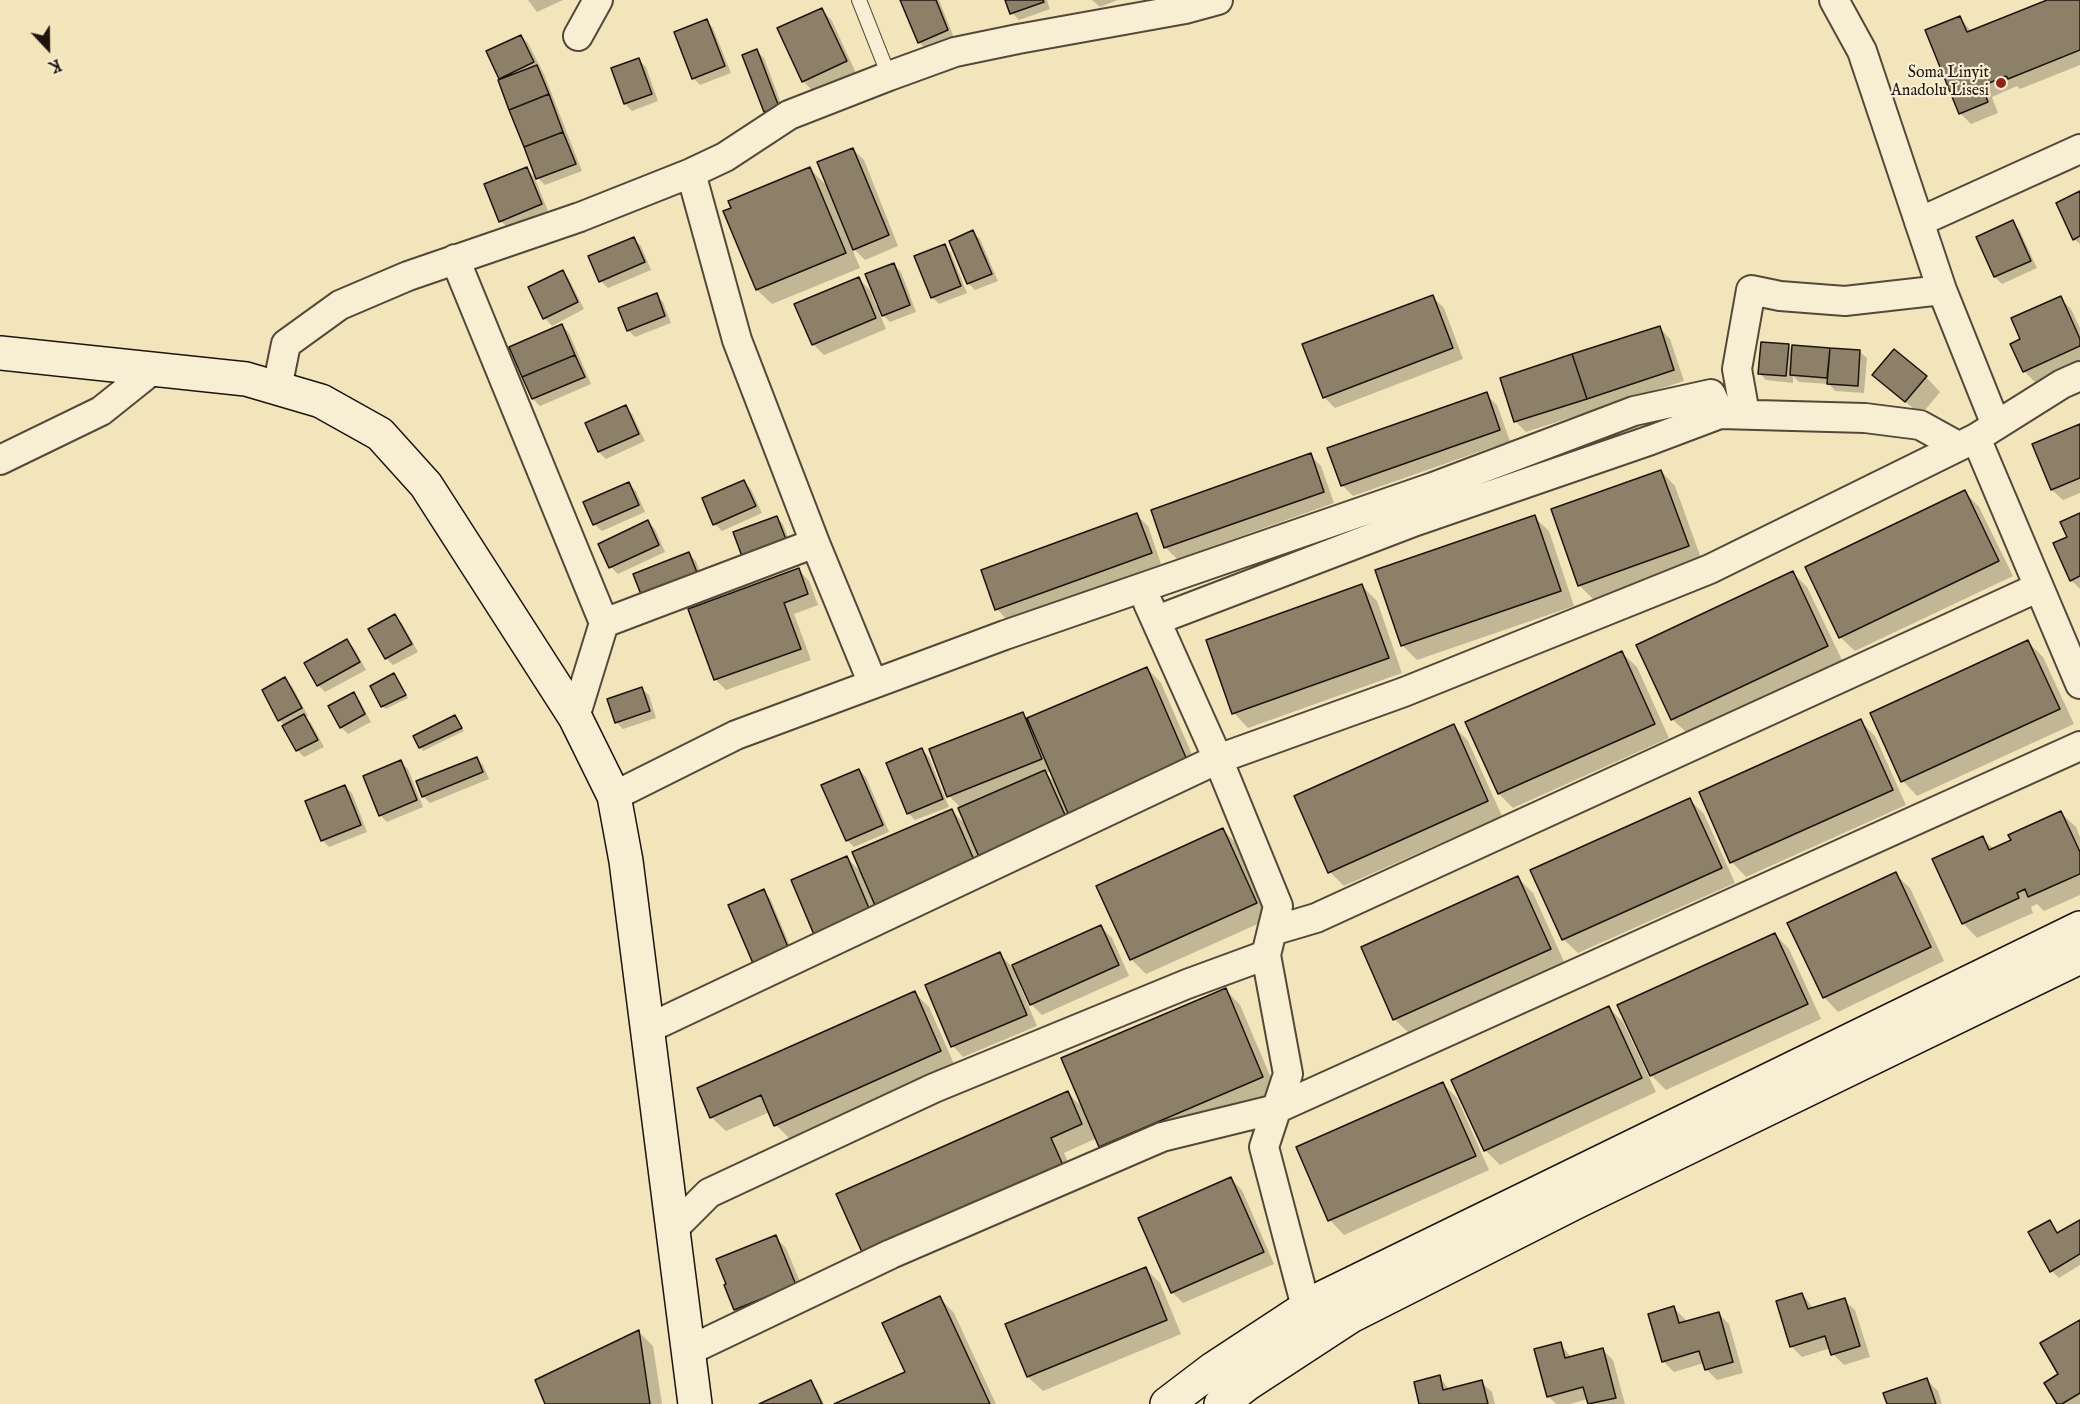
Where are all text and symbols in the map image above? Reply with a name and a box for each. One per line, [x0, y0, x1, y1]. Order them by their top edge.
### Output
north arrow [18, 18, 78, 78]
text: K [46, 53, 64, 76]
place label: Soma Linyit Anadolu Lisesi [1891, 64, 1989, 102]
marker: Soma Linyit Anadolu Lisesi [1994, 76, 2008, 90]

